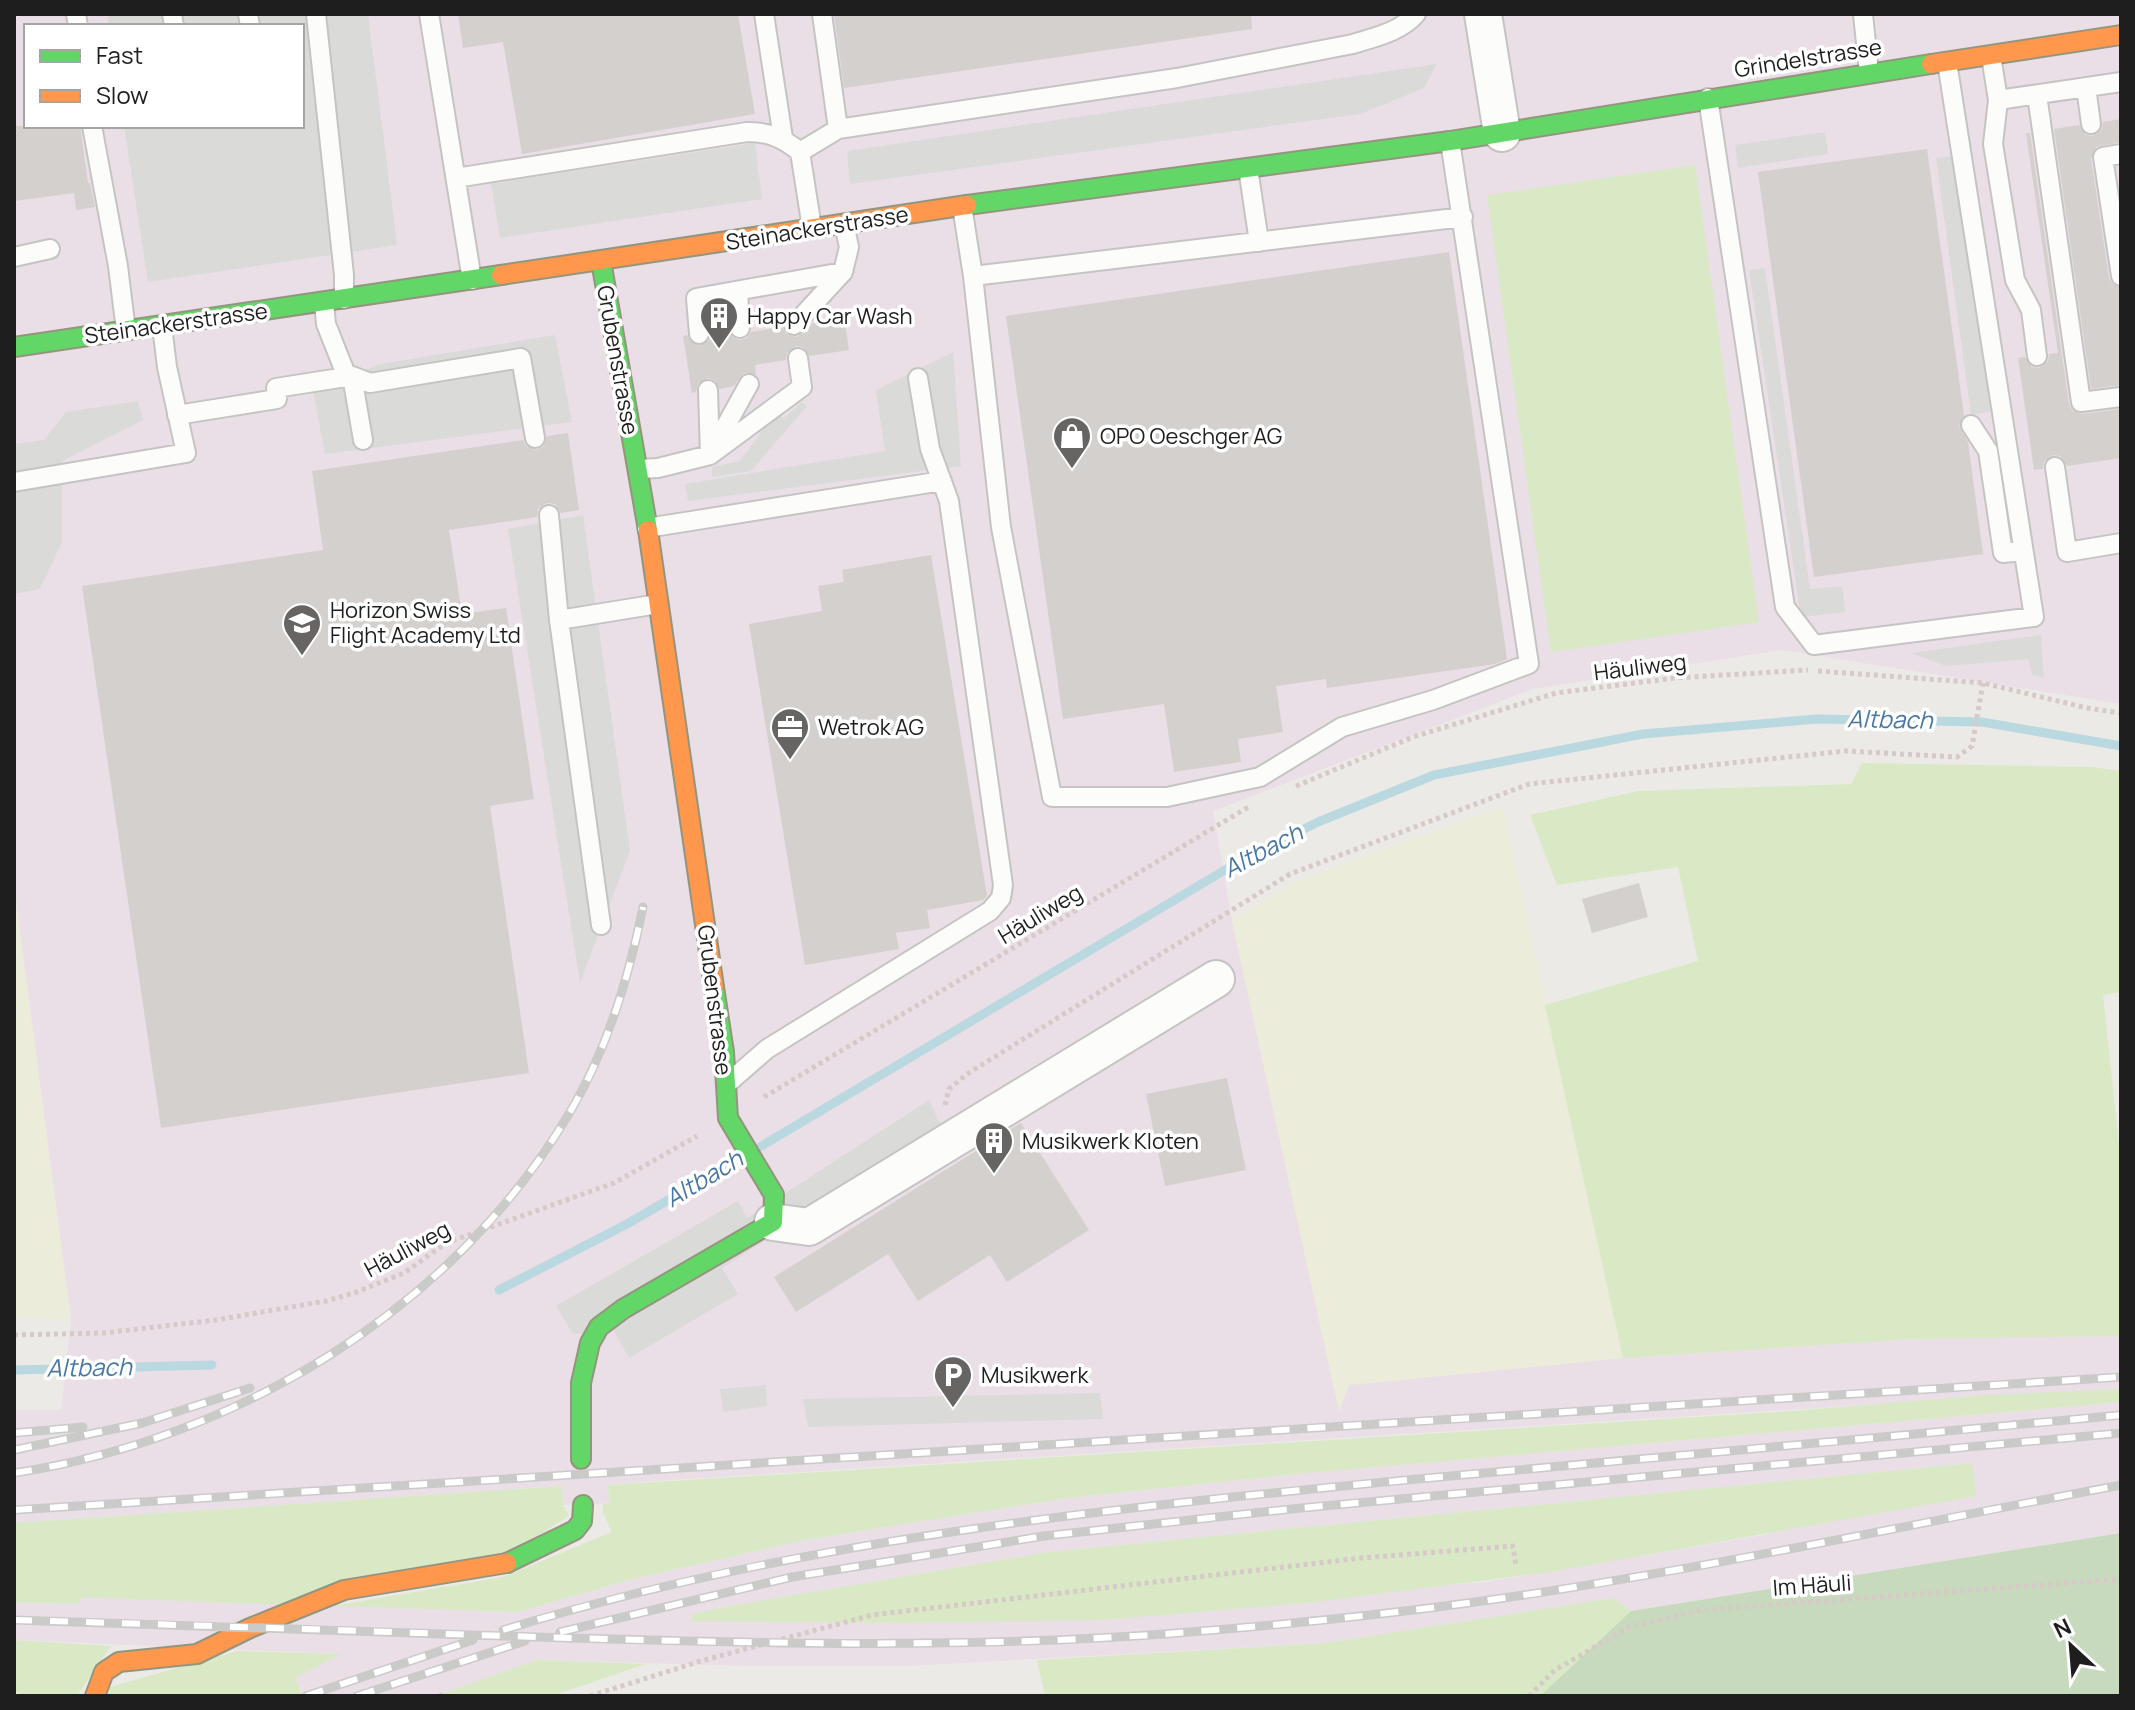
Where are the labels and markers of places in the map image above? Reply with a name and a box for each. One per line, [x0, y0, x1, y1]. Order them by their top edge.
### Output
building icon: Happy Car Wash [698, 295, 740, 350]
place label: Happy Car Wash [747, 301, 913, 331]
shop icon: OPO Oeschger AG [1051, 415, 1093, 470]
place label: OPO Oeschger AG [1100, 421, 1282, 451]
place label: Horizon Swiss Flight Academy Ltd [330, 595, 521, 650]
school or university icon: Horizon Swiss Flight Academy Ltd [281, 602, 323, 657]
office icon: Wetrok AG [769, 706, 811, 761]
place label: Wetrok AG [818, 712, 924, 742]
building icon: Musikwerk Kloten [973, 1120, 1015, 1175]
place label: Musikwerk Kloten [1022, 1126, 1199, 1156]
parking icon: Musikwerk [932, 1354, 974, 1409]
place label: Musikwerk [981, 1360, 1089, 1390]

